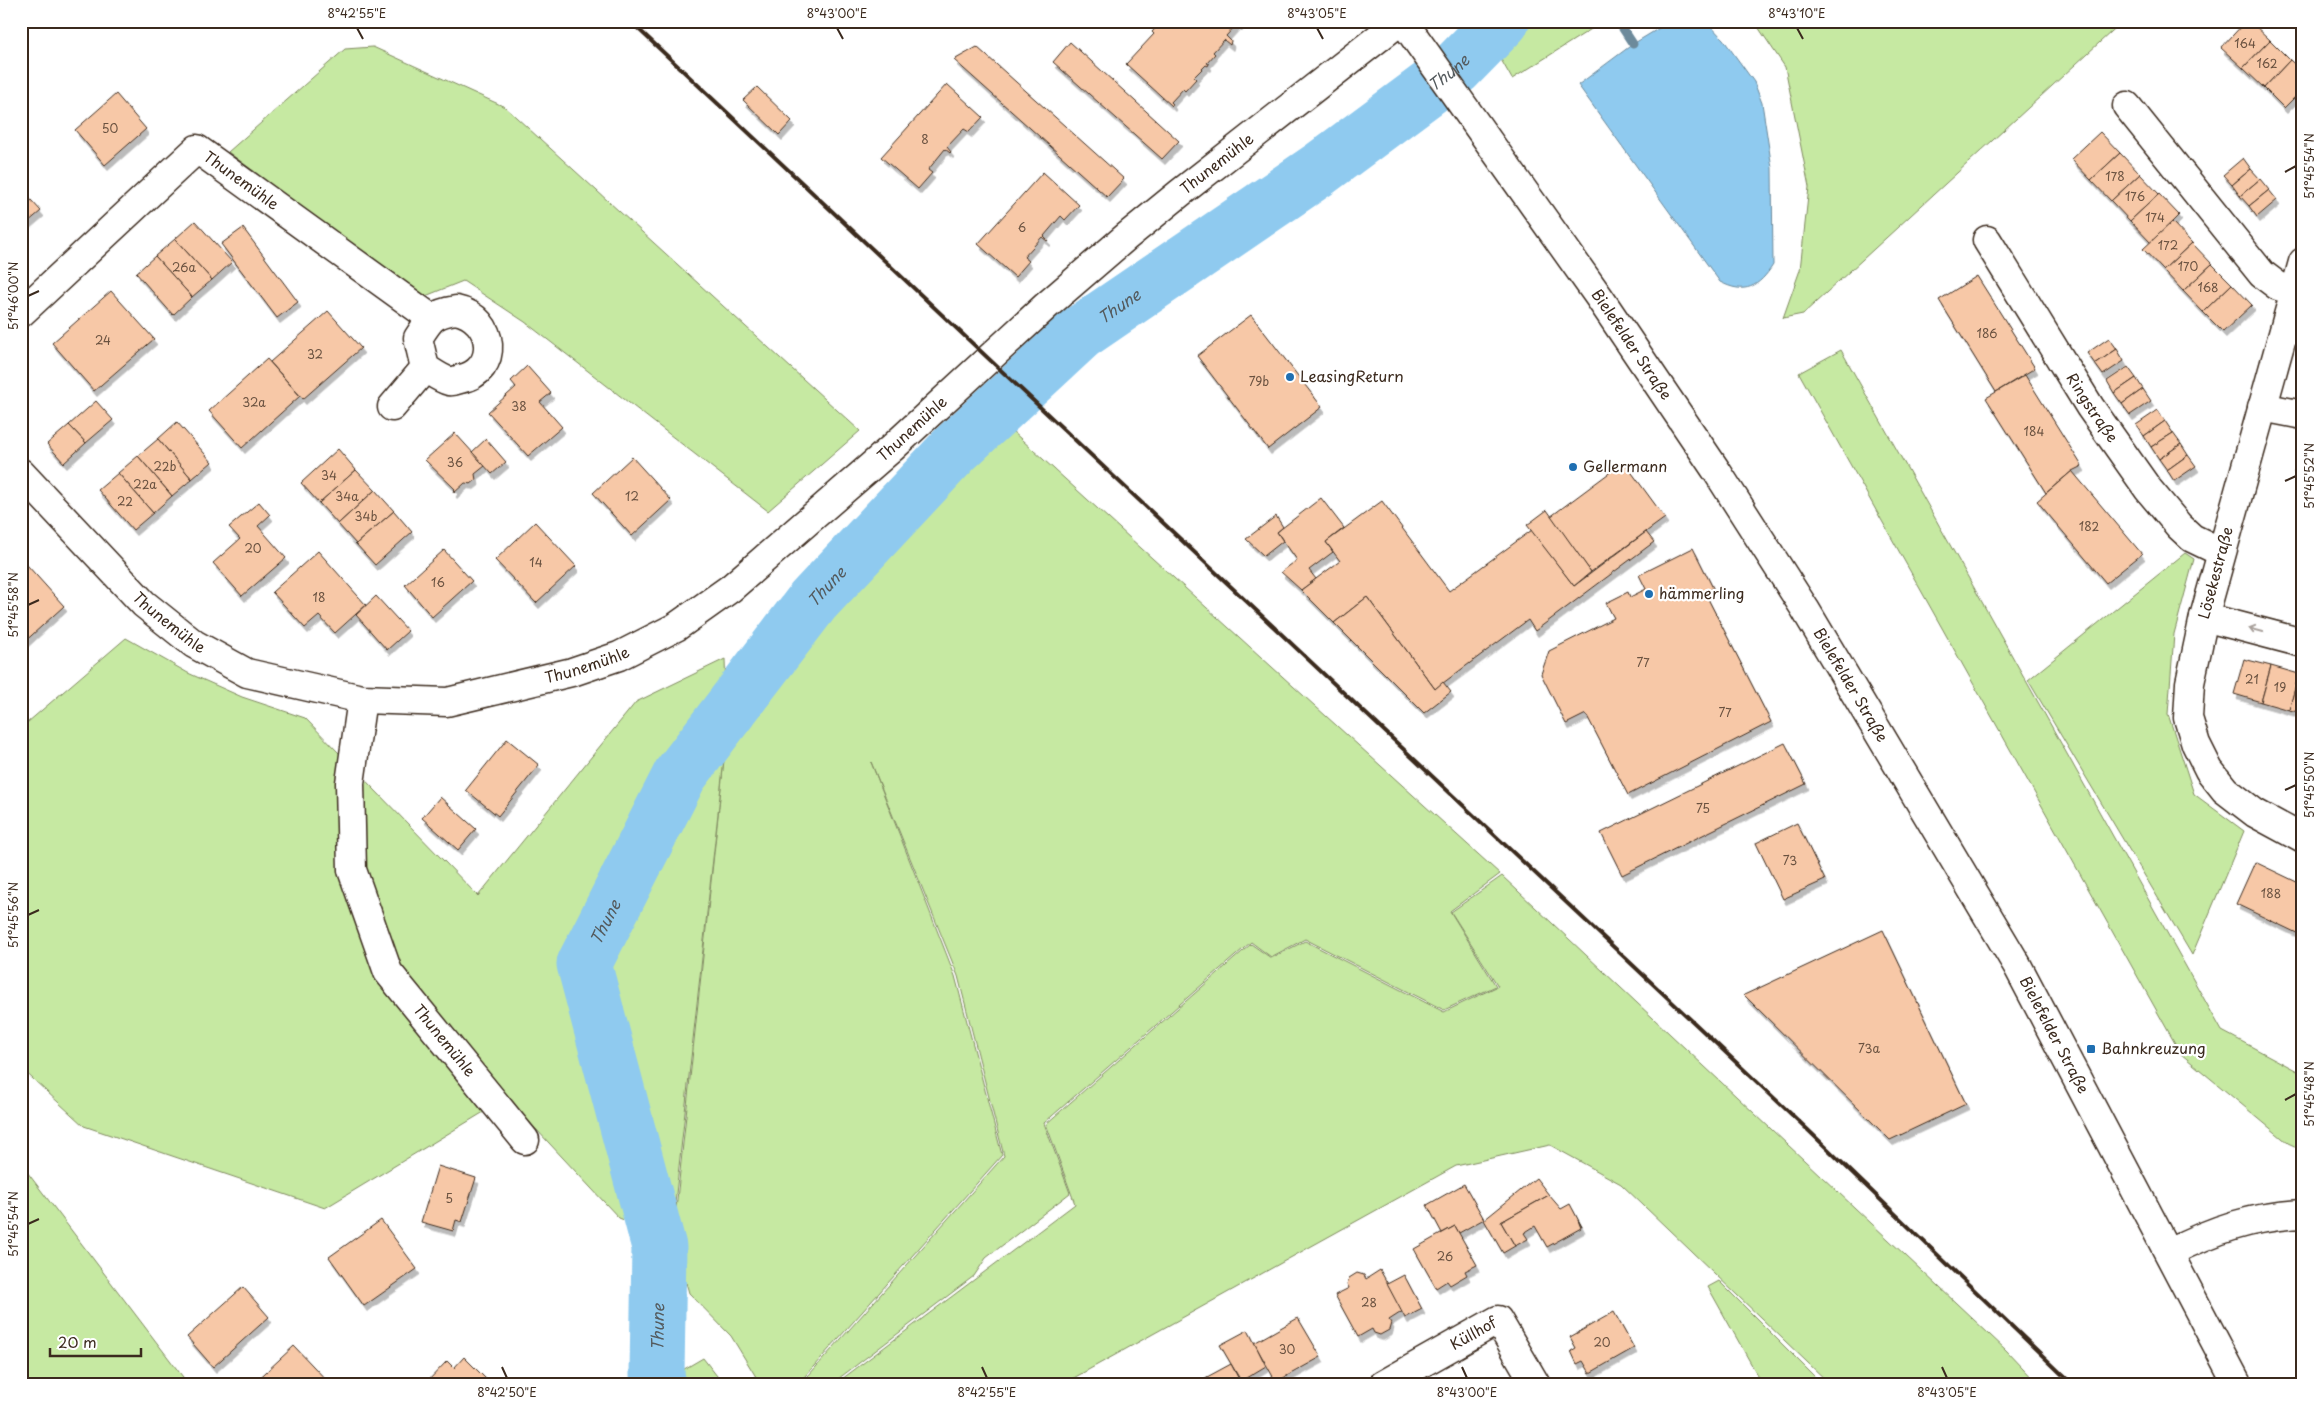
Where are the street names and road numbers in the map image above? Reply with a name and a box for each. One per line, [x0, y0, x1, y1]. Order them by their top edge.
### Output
street label: Thunemühle [1175, 127, 1258, 199]
street label: Thunemühle [200, 145, 284, 215]
street label: Bielefelder Straße [1587, 284, 1678, 404]
street label: Ringstraße [2062, 368, 2125, 447]
street label: Thunemühle [871, 390, 952, 466]
street label: Lösekestraße [2191, 524, 2238, 621]
street label: Thunemühle [128, 586, 210, 658]
street label: Bielefelder Straße [1809, 623, 1895, 746]
street label: Thunemühle [542, 640, 633, 688]
street label: Bielefelder Straße [2015, 972, 2096, 1097]
street label: Thunemühle [409, 999, 482, 1081]
street label: Küllhof [1445, 1310, 1501, 1355]

